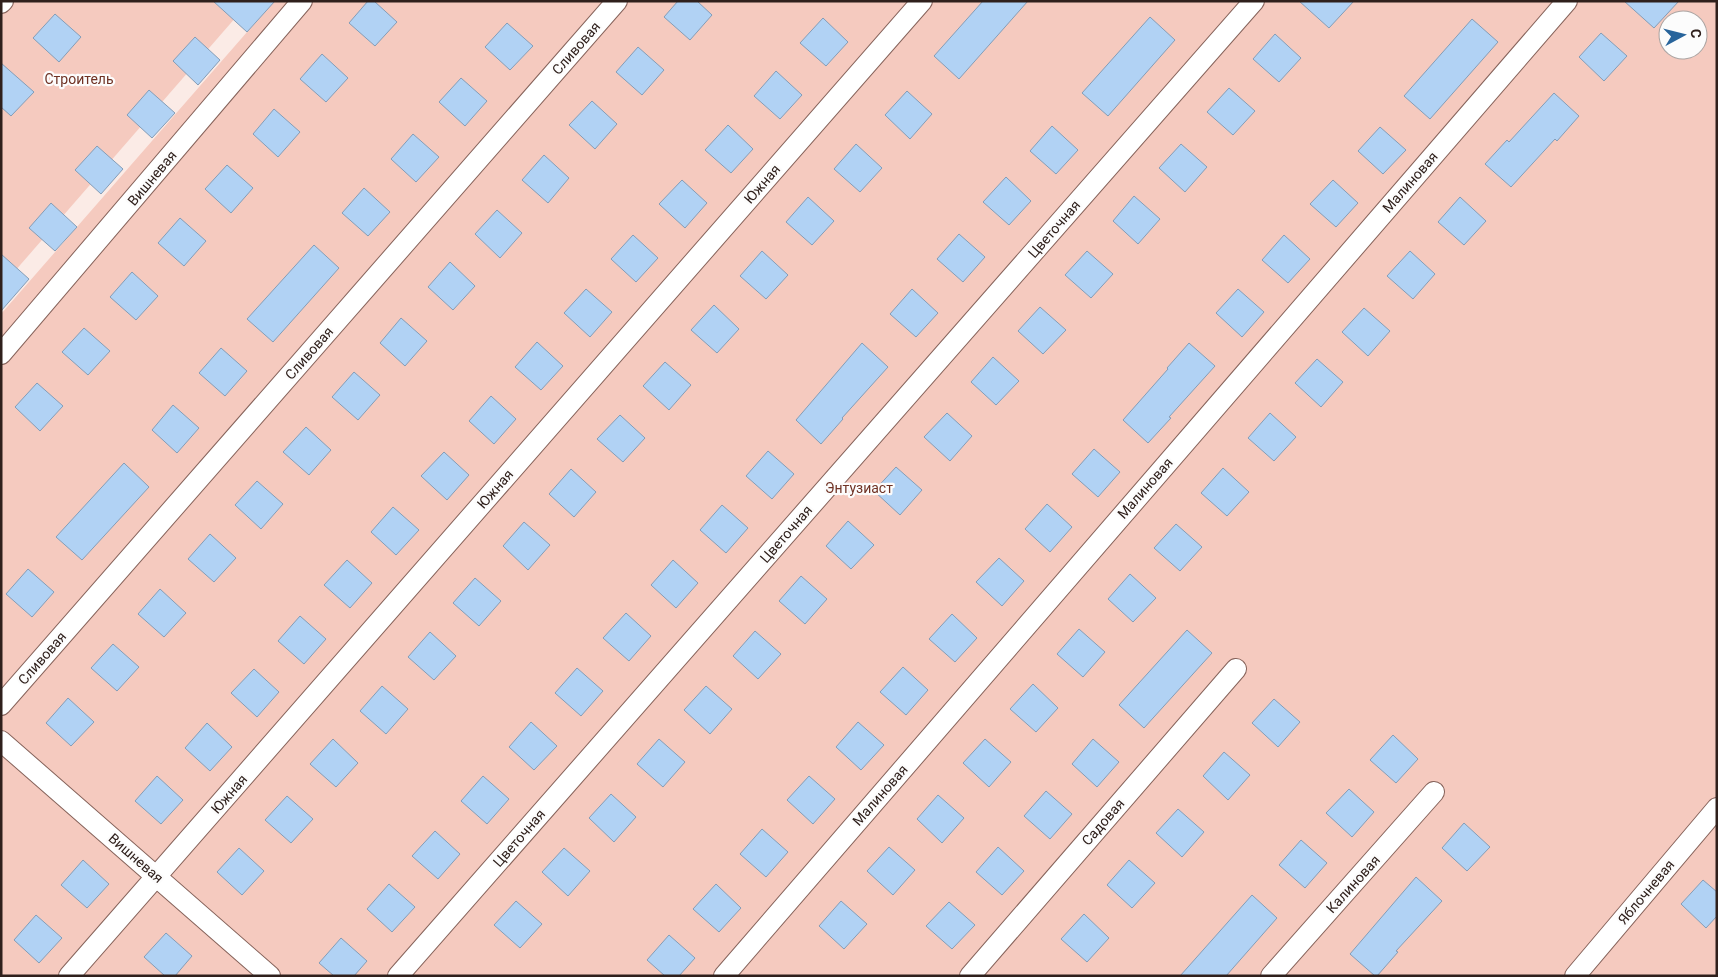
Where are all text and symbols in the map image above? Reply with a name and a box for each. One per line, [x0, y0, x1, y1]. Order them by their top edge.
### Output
north arrow [1658, 10, 1708, 60]
street label: Сливовая [549, 18, 603, 78]
text: С [1687, 28, 1704, 39]
park label: Строитель [44, 71, 114, 87]
street label: Вишневая [124, 147, 180, 209]
street label: Малиновая [1379, 148, 1441, 216]
street label: Южная [741, 161, 783, 207]
street label: Цветочная [1025, 197, 1083, 261]
street label: Сливовая [282, 323, 336, 383]
street label: Малиновая [1114, 454, 1176, 522]
street label: Южная [474, 466, 516, 512]
park label: Энтузиаст [825, 480, 893, 496]
street label: Цветочная [757, 502, 815, 566]
street label: Сливовая [15, 628, 69, 688]
street label: Малиновая [849, 761, 911, 829]
street label: Южная [208, 771, 250, 817]
street label: Садовая [1078, 795, 1128, 849]
street label: Цветочная [490, 806, 548, 870]
street label: Вишневая [105, 830, 167, 886]
street label: Калиновая [1323, 852, 1383, 916]
street label: Яблочневая [1614, 857, 1678, 927]

